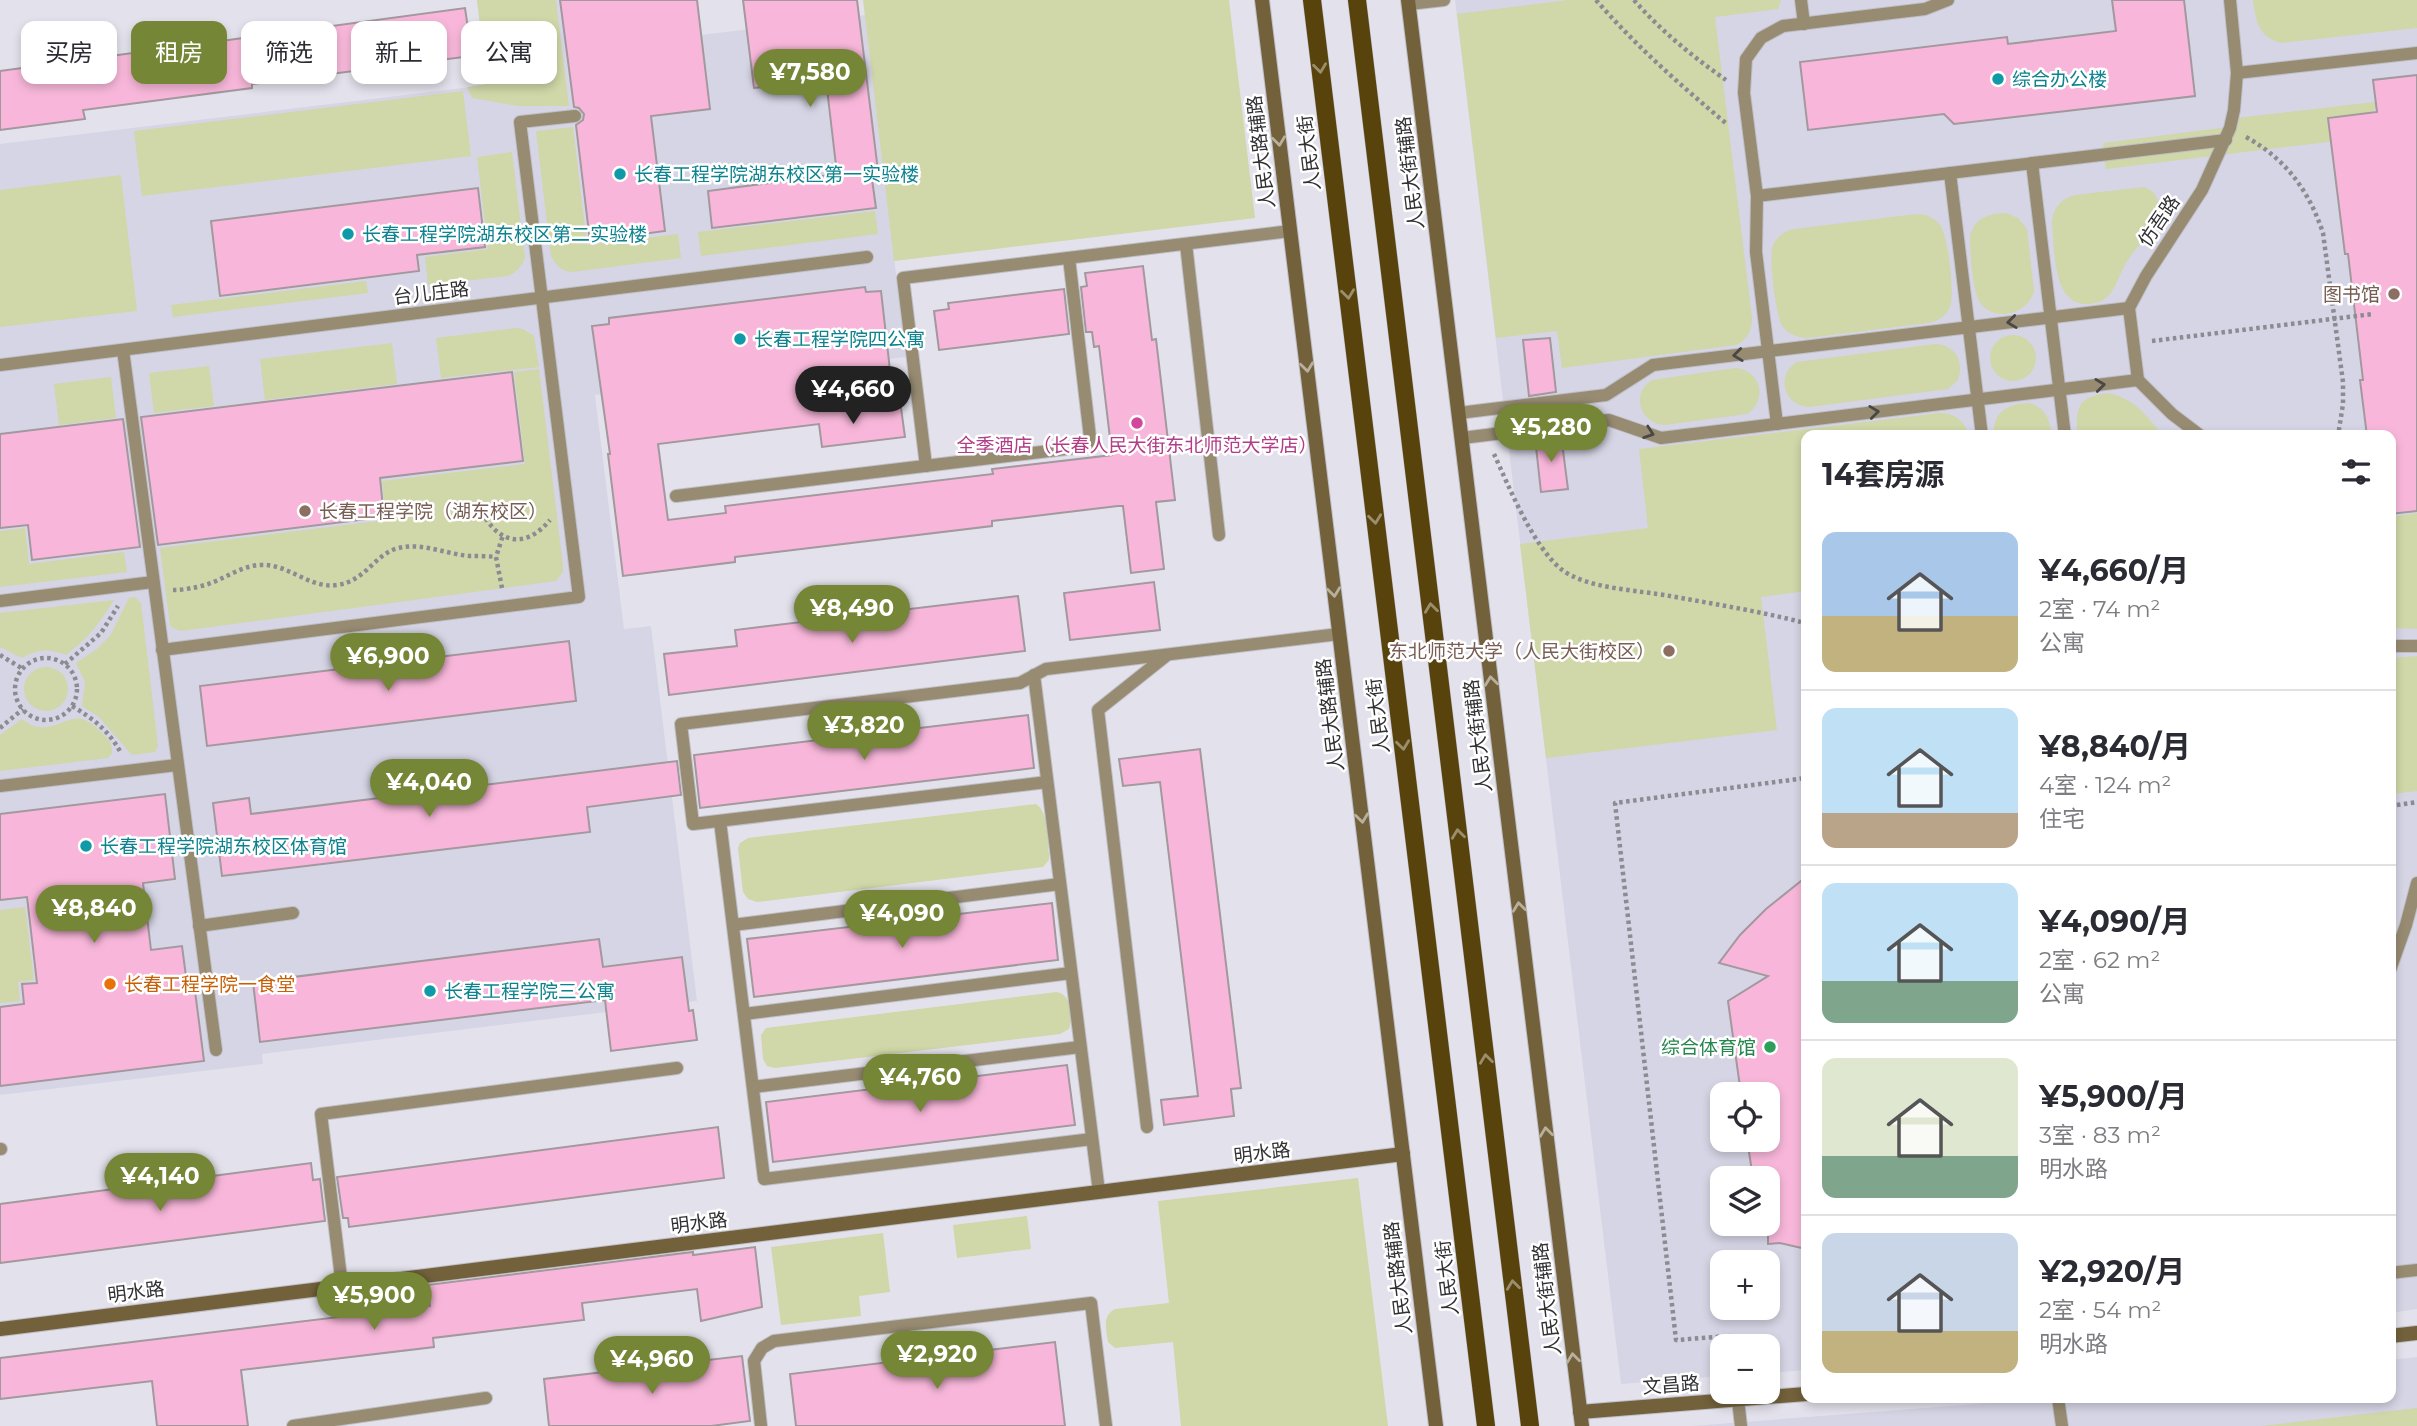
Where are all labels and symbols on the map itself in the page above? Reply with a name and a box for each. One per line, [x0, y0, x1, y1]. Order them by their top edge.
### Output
pin: ¥7,580 [753, 50, 867, 109]
one-way arrow [1312, 62, 1327, 74]
place label: 综合办公楼 [2012, 68, 2107, 91]
marker: 综合办公楼 [1990, 71, 2006, 87]
street label: 人民大路辅路 [1243, 94, 1279, 210]
street label: 人民大街 [1293, 114, 1325, 192]
street label: 人民大街辅路 [1392, 115, 1428, 231]
one-way arrow [1272, 135, 1287, 147]
place label: 长春工程学院湖东校区第一实验楼 [634, 163, 919, 186]
marker: 长春工程学院湖东校区第一实验楼 [612, 166, 628, 182]
street label: 仿吾路 [2134, 191, 2184, 251]
place label: 长春工程学院湖东校区第二实验楼 [362, 223, 647, 246]
marker: 长春工程学院湖东校区第二实验楼 [340, 226, 356, 242]
street label: 台儿庄路 [392, 277, 470, 309]
place label: 图书馆 [2323, 283, 2380, 306]
marker: 图书馆 [2386, 286, 2402, 302]
one-way arrow [1340, 288, 1355, 299]
one-way arrow [2007, 314, 2018, 329]
place label: 长春工程学院四公寓 [754, 328, 925, 351]
marker: 长春工程学院四公寓 [732, 331, 748, 347]
one-way arrow [1732, 348, 1744, 363]
one-way arrow [1299, 361, 1314, 372]
pin: ¥4,660 [796, 366, 910, 426]
one-way arrow [2094, 377, 2106, 392]
one-way arrow [1868, 404, 1880, 419]
pin: ¥5,280 [1494, 405, 1608, 464]
marker: 全季酒店（长春人民大街东北师范大学店） [1129, 415, 1145, 431]
one-way arrow [1642, 425, 1655, 439]
place label: 全季酒店（长春人民大街东北师范大学店） [956, 434, 1318, 457]
place label: 长春工程学院（湖东校区） [319, 500, 547, 523]
marker: 长春工程学院（湖东校区） [297, 503, 313, 519]
one-way arrow [1368, 514, 1383, 525]
pin: ¥8,490 [795, 586, 909, 645]
one-way arrow [1327, 587, 1342, 598]
one-way arrow [1424, 602, 1439, 613]
pin: ¥6,900 [331, 634, 445, 693]
place label: 东北师范大学（人民大街校区） [1389, 640, 1655, 663]
marker: 东北师范大学（人民大街校区） [1661, 643, 1677, 659]
street label: 人民大路辅路 [1312, 657, 1348, 773]
one-way arrow [1484, 675, 1499, 687]
street label: 人民大街 [1362, 677, 1394, 755]
street label: 人民大街辅路 [1460, 678, 1496, 794]
pin: ¥3,820 [807, 702, 921, 762]
one-way arrow [1395, 739, 1410, 751]
pin: ¥4,040 [372, 760, 486, 819]
one-way arrow [1354, 812, 1369, 824]
one-way arrow [1451, 828, 1466, 839]
place label: 长春工程学院湖东校区体育馆 [100, 835, 347, 858]
marker: 长春工程学院湖东校区体育馆 [78, 838, 94, 854]
pin: ¥8,840 [37, 886, 151, 945]
pin: ¥4,090 [845, 890, 959, 950]
one-way arrow [1511, 901, 1526, 912]
place label: 长春工程学院一食堂 [124, 973, 295, 996]
marker: 长春工程学院一食堂 [102, 976, 118, 992]
place label: 长春工程学院三公寓 [444, 980, 615, 1003]
marker: 长春工程学院三公寓 [422, 983, 438, 999]
place label: 综合体育馆 [1661, 1036, 1756, 1059]
marker: 综合体育馆 [1762, 1039, 1778, 1055]
pin: ¥4,760 [863, 1054, 977, 1114]
one-way arrow [1478, 1054, 1493, 1065]
one-way arrow [1538, 1127, 1553, 1138]
street label: 明水路 [1232, 1138, 1292, 1168]
pin: ¥4,140 [103, 1154, 217, 1213]
street label: 明水路 [669, 1208, 729, 1238]
street label: 人民大路辅路 [1380, 1220, 1416, 1336]
street label: 人民大街 [1431, 1239, 1463, 1317]
street label: 人民大街辅路 [1529, 1241, 1565, 1357]
pin: ¥5,900 [317, 1272, 431, 1332]
street label: 明水路 [106, 1277, 166, 1307]
one-way arrow [1506, 1279, 1521, 1291]
pin: ¥2,920 [880, 1332, 994, 1391]
pin: ¥4,960 [595, 1336, 709, 1396]
one-way arrow [1566, 1352, 1581, 1364]
street label: 文昌路 [1642, 1372, 1700, 1398]

